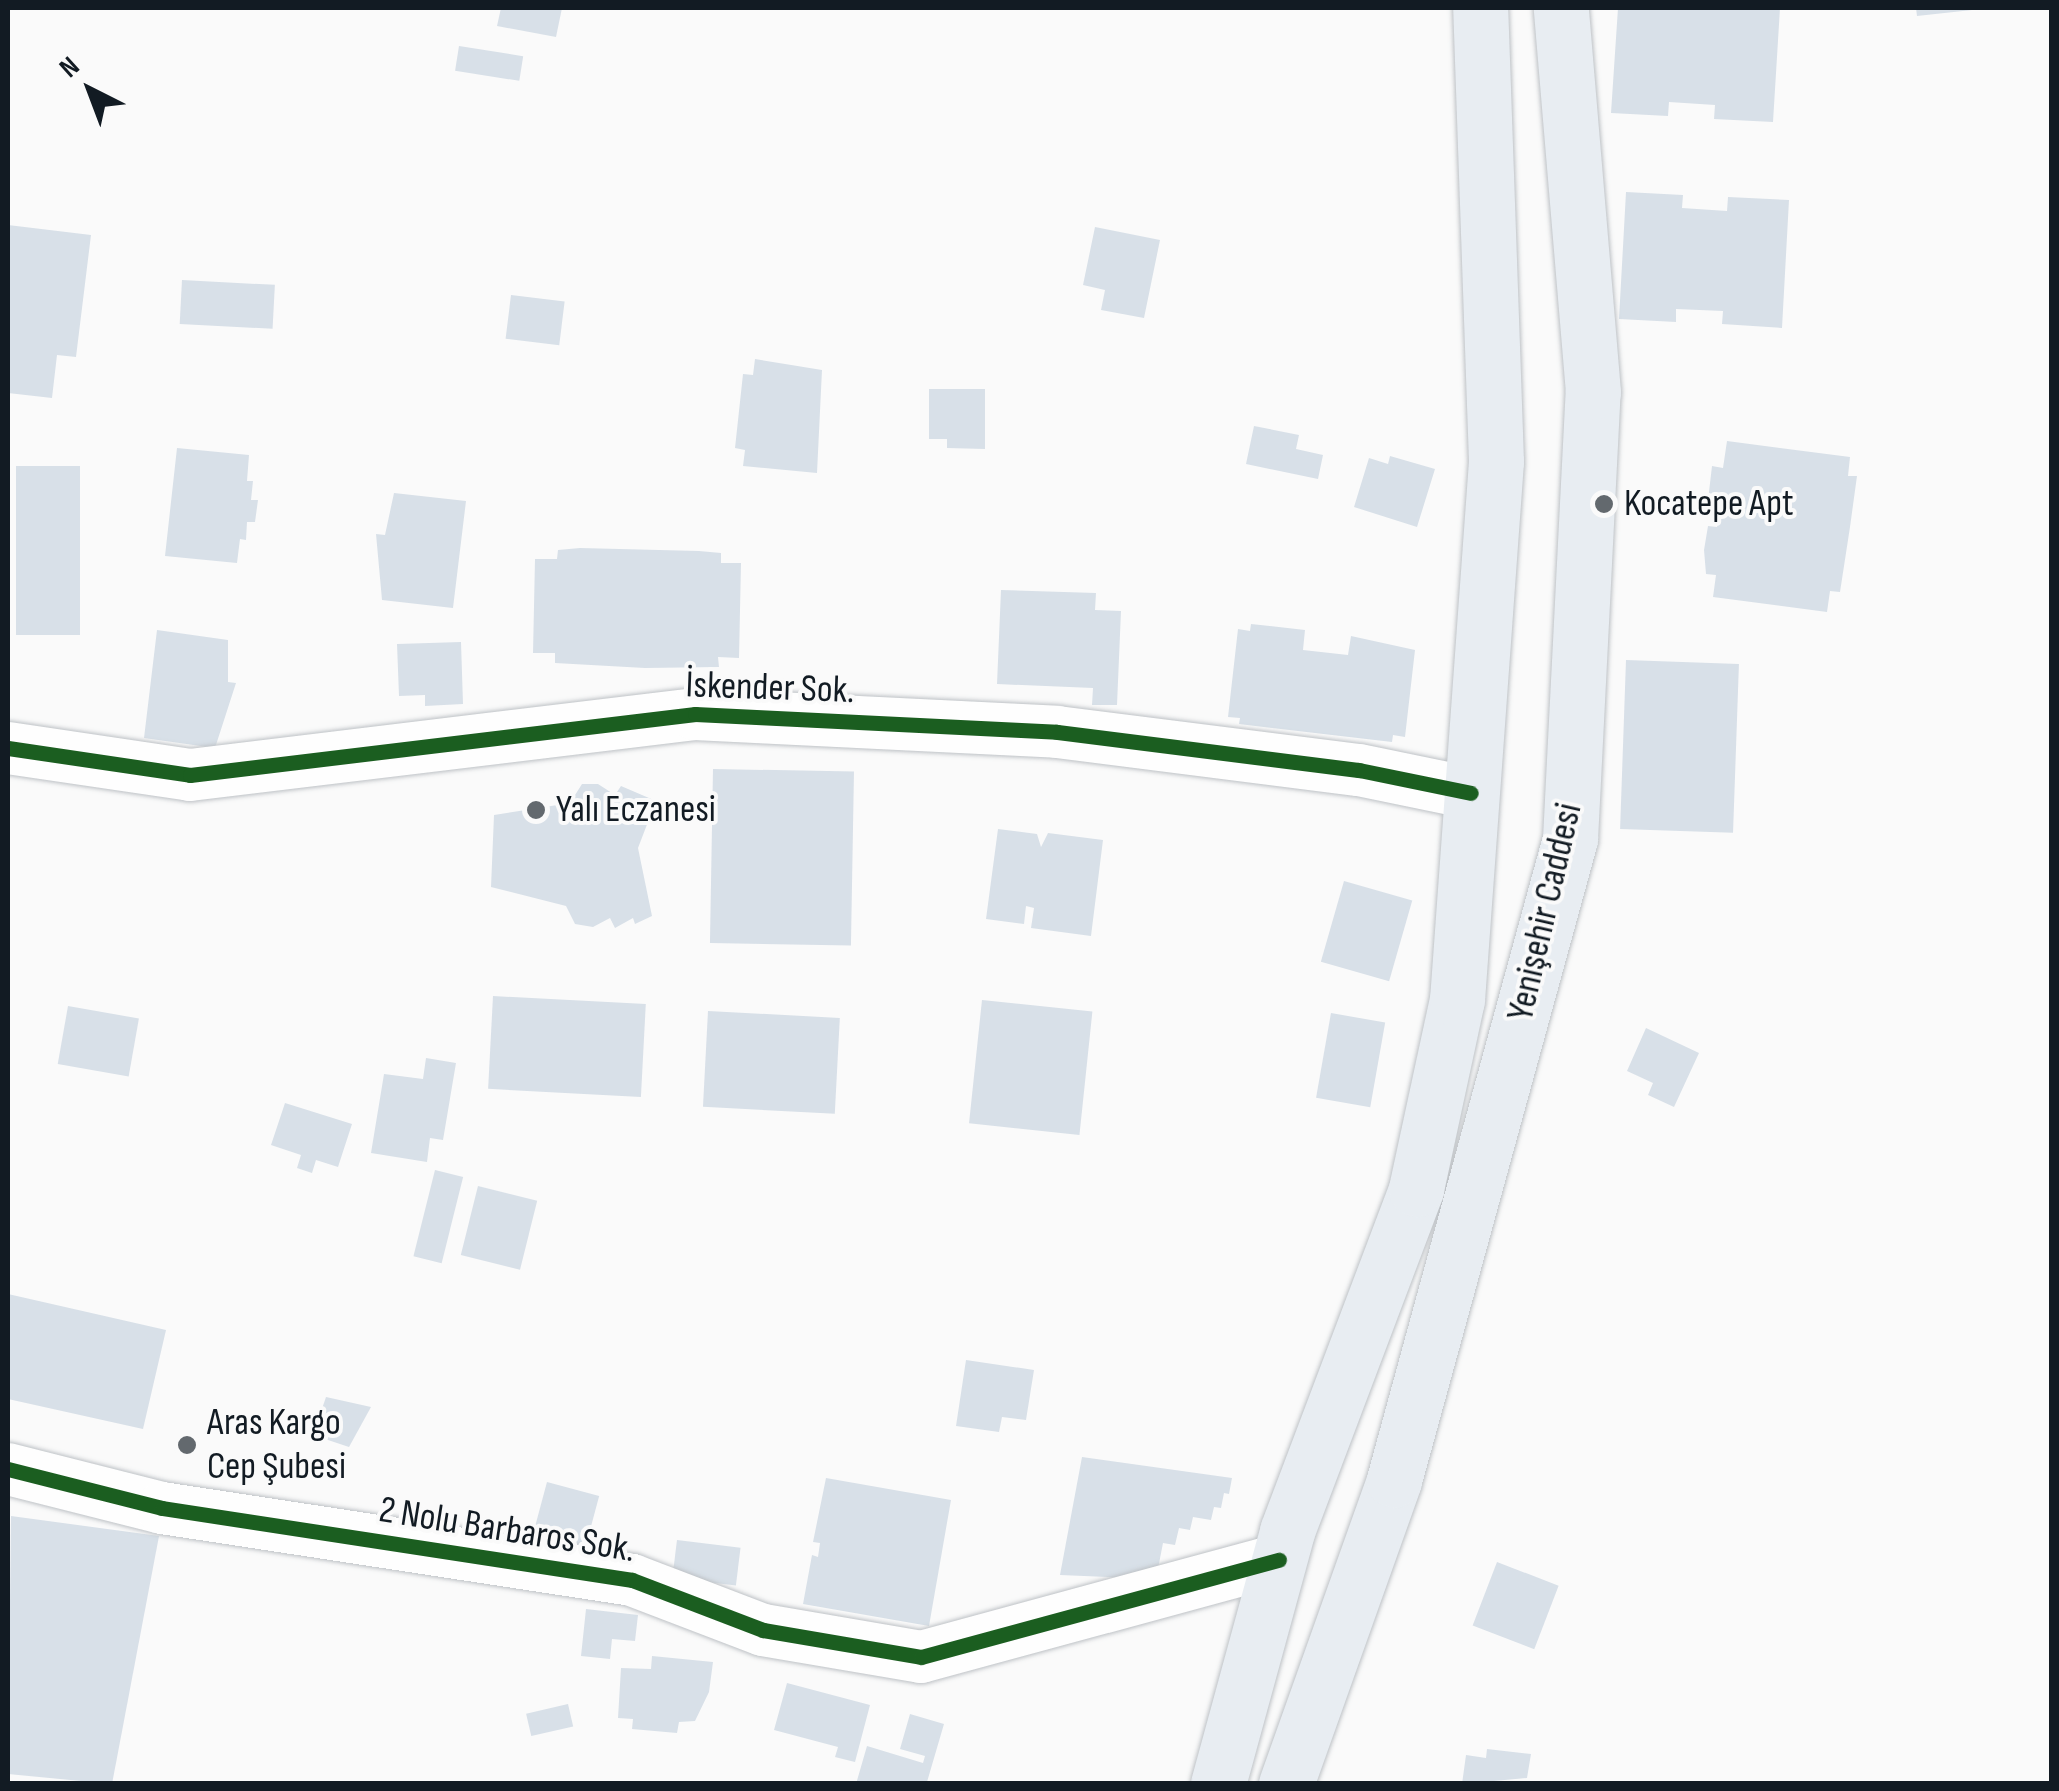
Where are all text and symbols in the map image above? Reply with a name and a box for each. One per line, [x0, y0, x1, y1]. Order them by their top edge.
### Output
north arrow [40, 40, 140, 140]
text: N [53, 50, 86, 85]
place label: Kocatepe Apt [1624, 481, 1794, 527]
marker: Kocatepe Apt [1593, 493, 1615, 515]
street label: İskender Sok. [685, 662, 855, 714]
place label: Yalı Eczanesi [556, 787, 716, 833]
marker: Yalı Eczanesi [525, 799, 547, 821]
street label: Yenişehir Caddesi [1498, 799, 1592, 1025]
place label: Aras Kargo Cep Şubesi [207, 1400, 346, 1490]
marker: Aras Kargo Cep Şubesi [176, 1434, 198, 1456]
street label: 2 Nolu Barbaros Sok. [376, 1487, 638, 1573]

